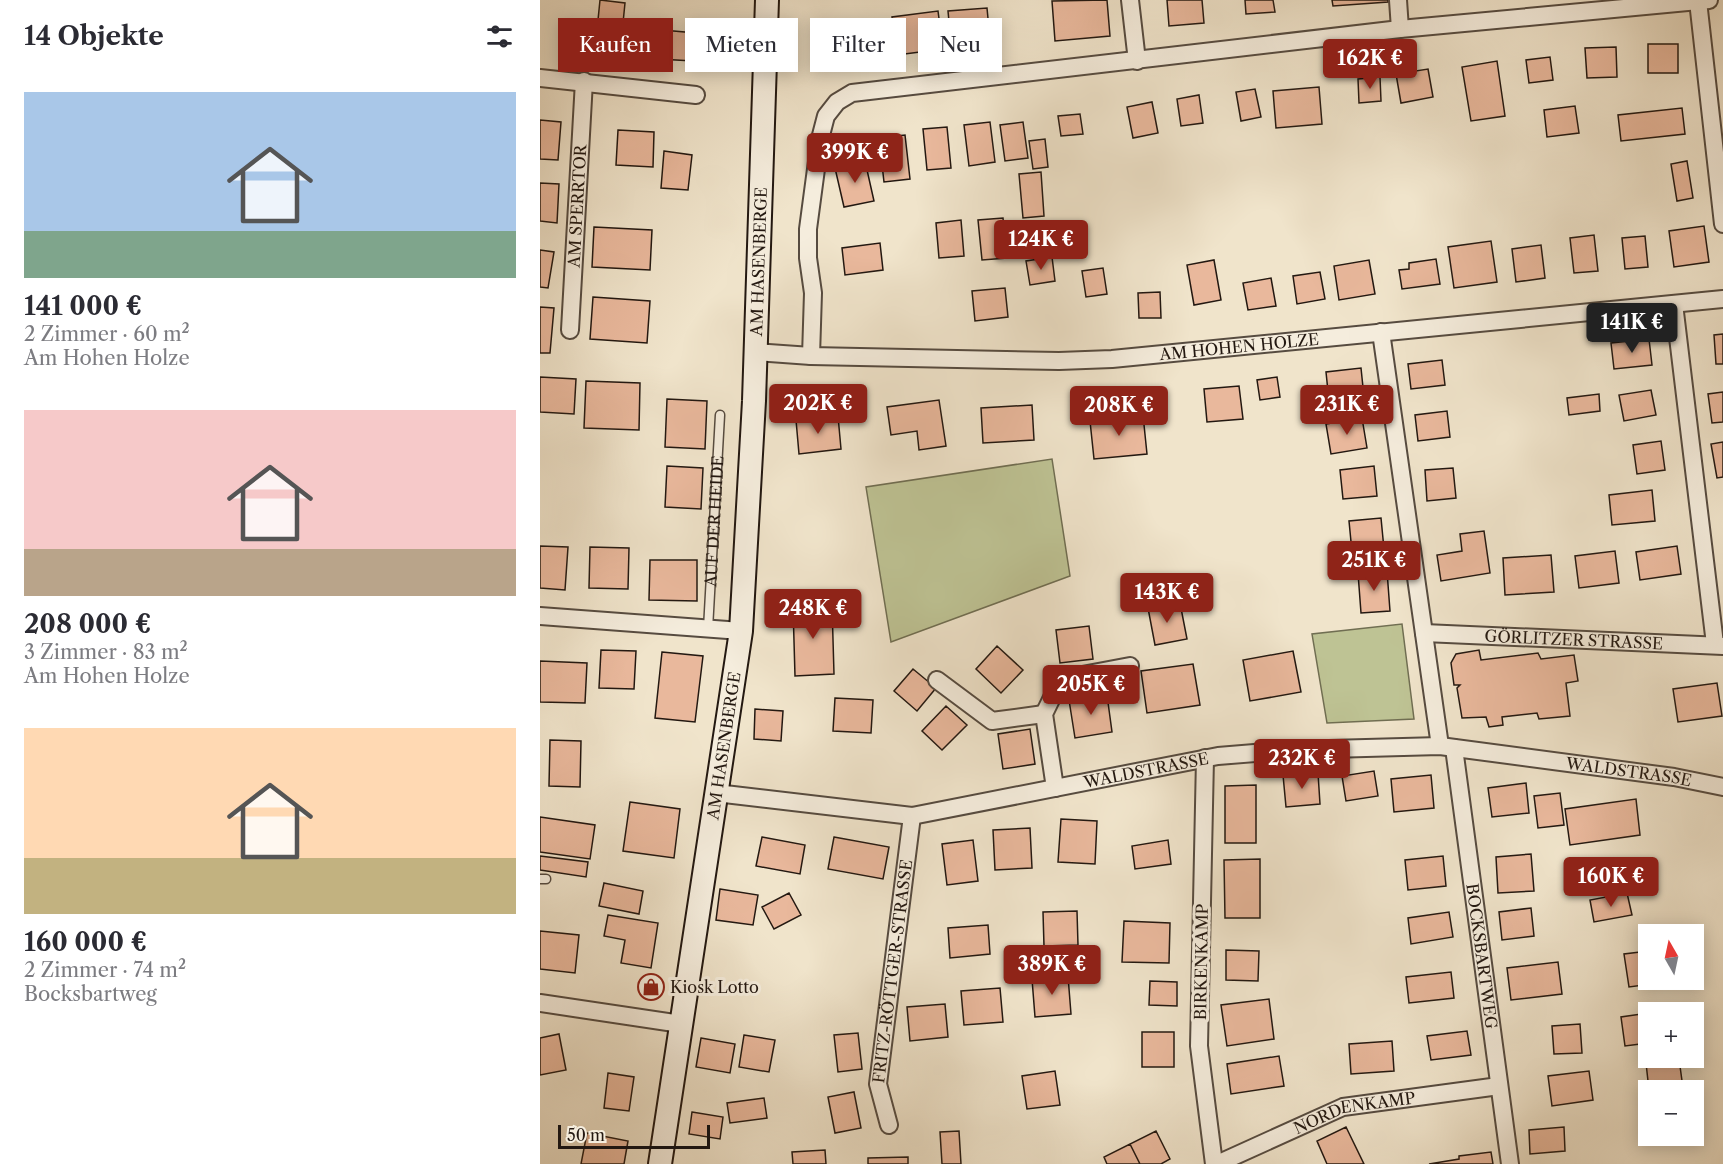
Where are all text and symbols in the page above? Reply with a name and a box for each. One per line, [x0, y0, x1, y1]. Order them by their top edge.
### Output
chip: Kaufen [558, 18, 673, 72]
chip: Mieten [685, 18, 798, 72]
chip: Filter [810, 18, 906, 72]
chip: Neu [918, 18, 1002, 72]
text: 14 Objekte [24, 20, 164, 52]
icon: filters [483, 20, 516, 53]
pin: 162K € [1321, 39, 1419, 90]
text: 162K € [1337, 46, 1403, 70]
icon: home [216, 131, 324, 239]
pin: 399K € [806, 133, 904, 184]
text: 399K € [821, 140, 889, 164]
street label: AM SPERRTOR [563, 143, 590, 269]
street label: AM HASENBERGE [746, 187, 771, 338]
pin: 124K € [992, 220, 1090, 271]
text: 124K € [1008, 227, 1074, 251]
text: 141 000 € [24, 290, 142, 322]
pin: 141K € [1583, 303, 1681, 354]
text: 141K € [1600, 310, 1664, 334]
text: 2 Zimmer · 60 m² [24, 322, 190, 346]
street label: AM HOHEN HOLZE [1157, 329, 1320, 364]
text: Am Hohen Holze [24, 346, 190, 370]
pin: 202K € [769, 384, 867, 435]
pin: 231K € [1298, 385, 1396, 436]
pin: 208K € [1070, 386, 1168, 437]
text: 202K € [783, 391, 853, 415]
text: 231K € [1314, 392, 1380, 416]
text: 208K € [1084, 393, 1154, 417]
icon: home [216, 449, 324, 557]
street label: AUF DER HEIDE [700, 455, 728, 588]
pin: 251K € [1325, 541, 1423, 592]
text: 251K € [1341, 548, 1407, 572]
pin: 143K € [1118, 573, 1216, 624]
text: 143K € [1134, 580, 1200, 604]
pin: 248K € [764, 589, 862, 640]
text: 248K € [778, 596, 848, 620]
text: 208 000 € [24, 608, 151, 640]
street label: GÖRLITZER STRASSE [1484, 626, 1664, 653]
text: 3 Zimmer · 83 m² [24, 640, 188, 664]
text: Am Hohen Holze [24, 664, 190, 688]
pin: 205K € [1042, 665, 1140, 716]
street label: AM HASENBERGE [702, 670, 745, 822]
text: 205K € [1057, 672, 1125, 696]
pin: 232K € [1253, 739, 1351, 790]
text: 232K € [1268, 746, 1336, 770]
street label: WALDSTRASSE [1081, 748, 1210, 792]
street label: WALDSTRASSE [1564, 753, 1694, 790]
icon: home [216, 767, 324, 875]
pin: 160K € [1562, 857, 1660, 908]
street label: FRITZ-RÖTTGER-STRASSE [868, 858, 916, 1084]
text: 160K € [1578, 864, 1644, 888]
street label: BOCKSBARTWEG [1462, 882, 1502, 1030]
street label: BIRKENKAMP [1190, 903, 1212, 1020]
north arrow [1638, 924, 1704, 990]
map controls [1638, 924, 1704, 1146]
text: 160 000 € [24, 926, 147, 958]
pin: 389K € [1003, 945, 1101, 996]
text: 389K € [1018, 952, 1086, 976]
text: 2 Zimmer · 74 m² [24, 958, 186, 982]
shop icon: Kiosk Lotto [636, 972, 666, 1002]
place label: Kiosk Lotto [670, 977, 759, 997]
text: Bocksbartweg [24, 982, 157, 1006]
button: + [1638, 1002, 1704, 1068]
button: − [1638, 1080, 1704, 1146]
street label: NORDENKAMP [1290, 1087, 1417, 1138]
scale bar [558, 1122, 710, 1150]
text: 50 m [567, 1125, 605, 1145]

